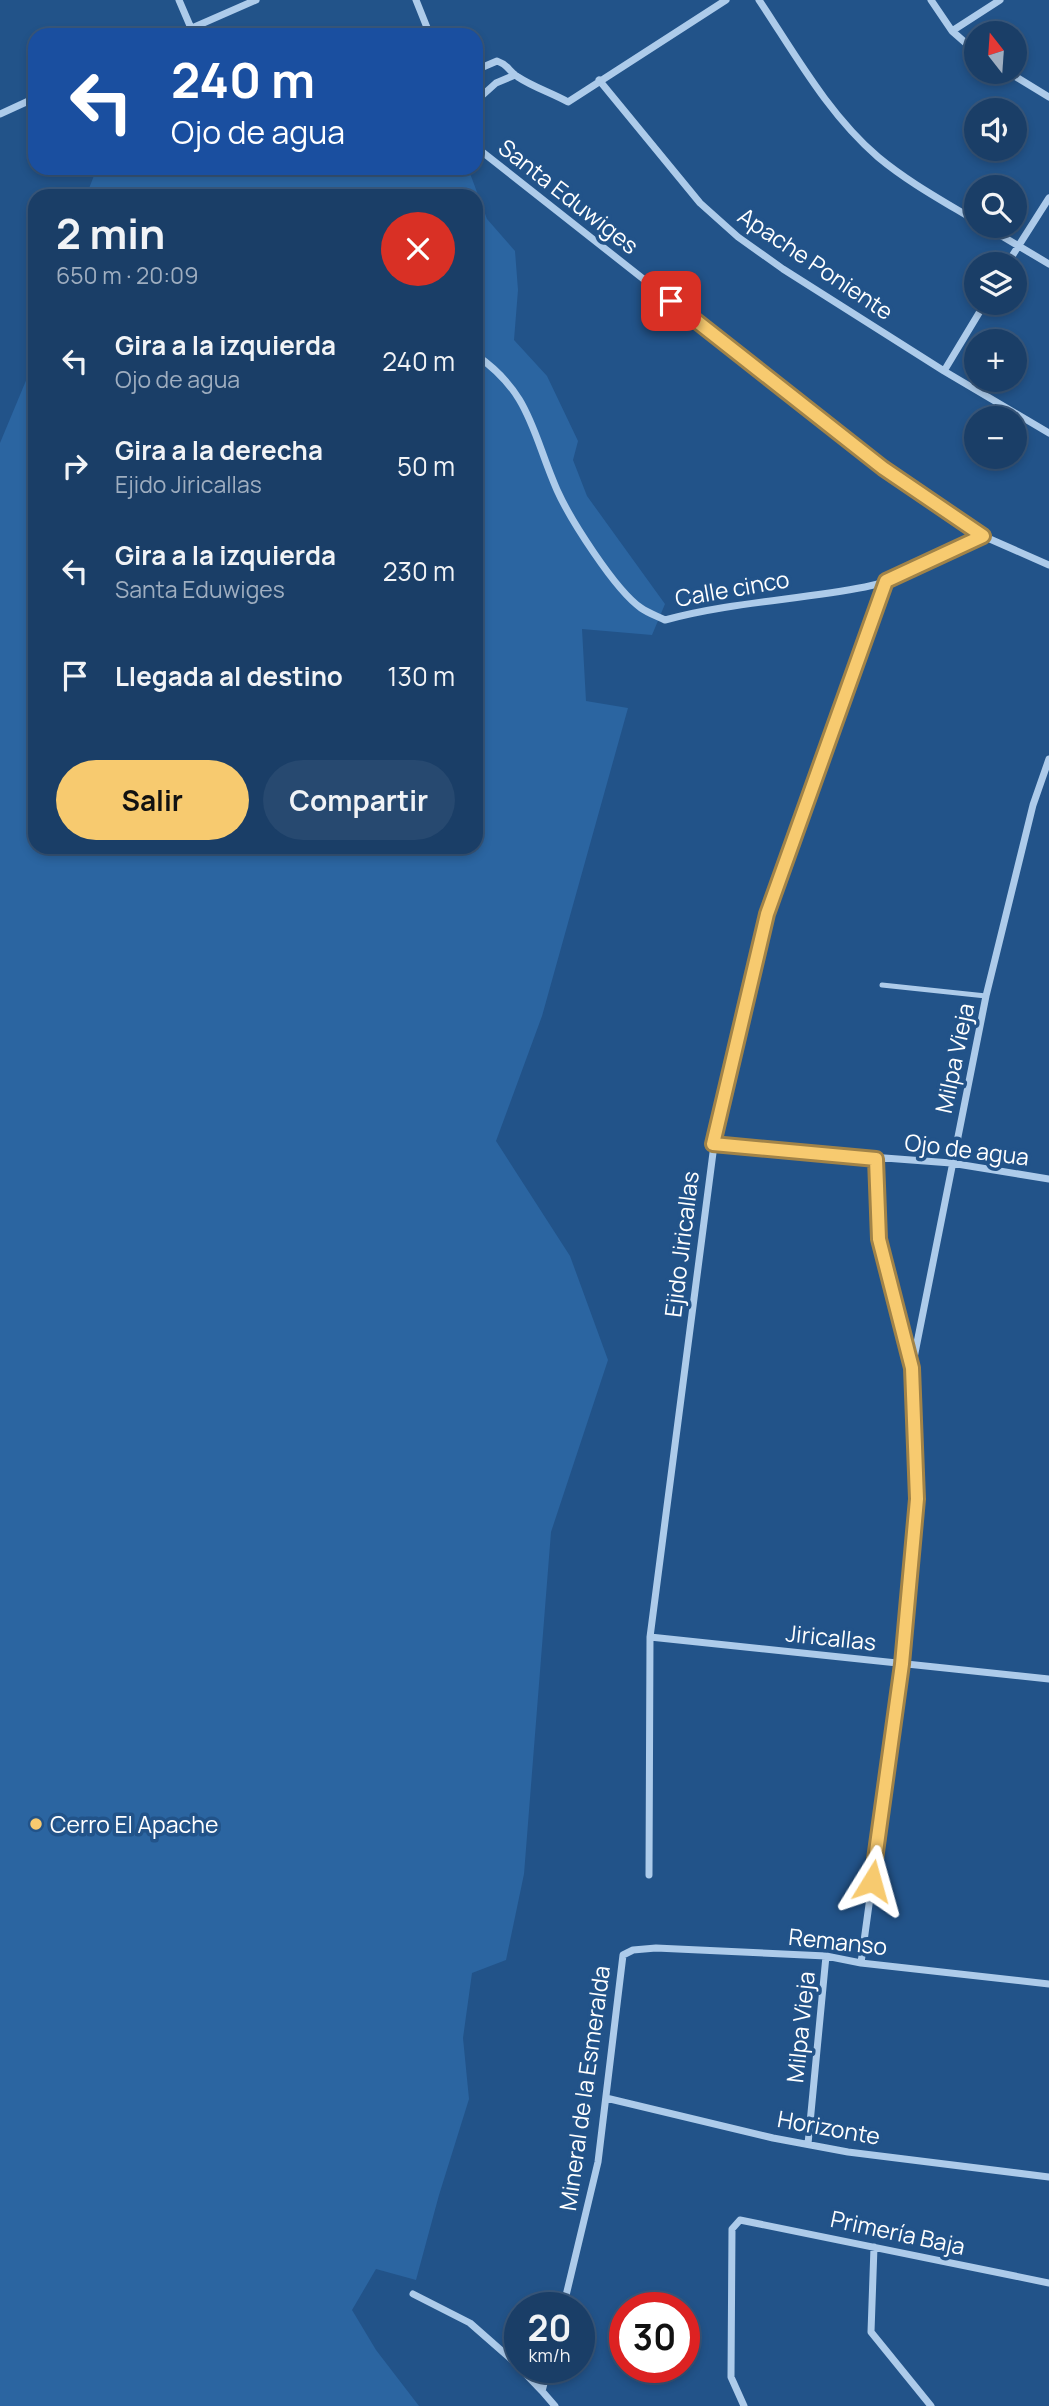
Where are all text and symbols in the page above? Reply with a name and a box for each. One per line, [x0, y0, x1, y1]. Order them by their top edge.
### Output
north arrow [964, 21, 1027, 84]
map controls [964, 21, 1027, 469]
text: 240 m [171, 46, 315, 113]
icon: left [56, 56, 147, 147]
button: sound [964, 98, 1027, 161]
text: Ojo de agua [171, 110, 345, 154]
street label: Santa Eduwiges [492, 131, 646, 261]
button: search [964, 175, 1027, 238]
street label: Apache Poniente [732, 199, 900, 327]
text: 2 min [56, 204, 165, 262]
button: close [381, 212, 455, 286]
button: layers [964, 252, 1027, 315]
text: 650 m · 20:09 [56, 259, 198, 291]
pin [641, 271, 701, 331]
icon: arrive [652, 282, 690, 320]
text: Gira a la izquierda [115, 327, 336, 363]
button: + [964, 329, 1027, 392]
icon: left [56, 342, 94, 380]
text: 240 m [382, 343, 455, 379]
text: Ojo de agua [115, 363, 240, 395]
button: − [964, 406, 1027, 469]
text: Gira a la derecha [115, 432, 323, 468]
icon: right [56, 447, 94, 485]
text: 50 m [397, 448, 455, 484]
text: Ejido Jiricallas [115, 468, 262, 500]
text: Gira a la izquierda [115, 537, 336, 573]
icon: left [56, 552, 94, 590]
text: 230 m [383, 553, 455, 589]
street label: Calle cinco [672, 562, 792, 614]
text: Santa Eduwiges [115, 573, 285, 605]
icon: arrive [56, 657, 94, 695]
text: Llegada al destino [115, 658, 343, 694]
text: 130 m [387, 658, 455, 694]
button: Salir [56, 760, 249, 840]
button: Compartir [263, 760, 455, 840]
street label: Milpa Vieja [927, 1000, 981, 1116]
street label: Ojo de agua [903, 1125, 1031, 1173]
street label: Ejido Jiricallas [656, 1169, 706, 1319]
street label: Jiricallas [784, 1616, 878, 1658]
place label: Cerro El Apache [50, 1808, 218, 1840]
marker: Cerro El Apache [28, 1816, 44, 1832]
position arrow [835, 1844, 909, 1918]
street label: Remanso [787, 1920, 889, 1962]
street label: Mineral de la Esmeralda [551, 1963, 617, 2213]
street label: Milpa Vieja [778, 1970, 822, 2084]
street label: Horizonte [775, 2102, 883, 2152]
street label: Primería Baja [828, 2202, 968, 2262]
speed limit sign: 30 [609, 2292, 700, 2383]
text: 20 [528, 2304, 571, 2352]
text: km/h [529, 2343, 570, 2367]

